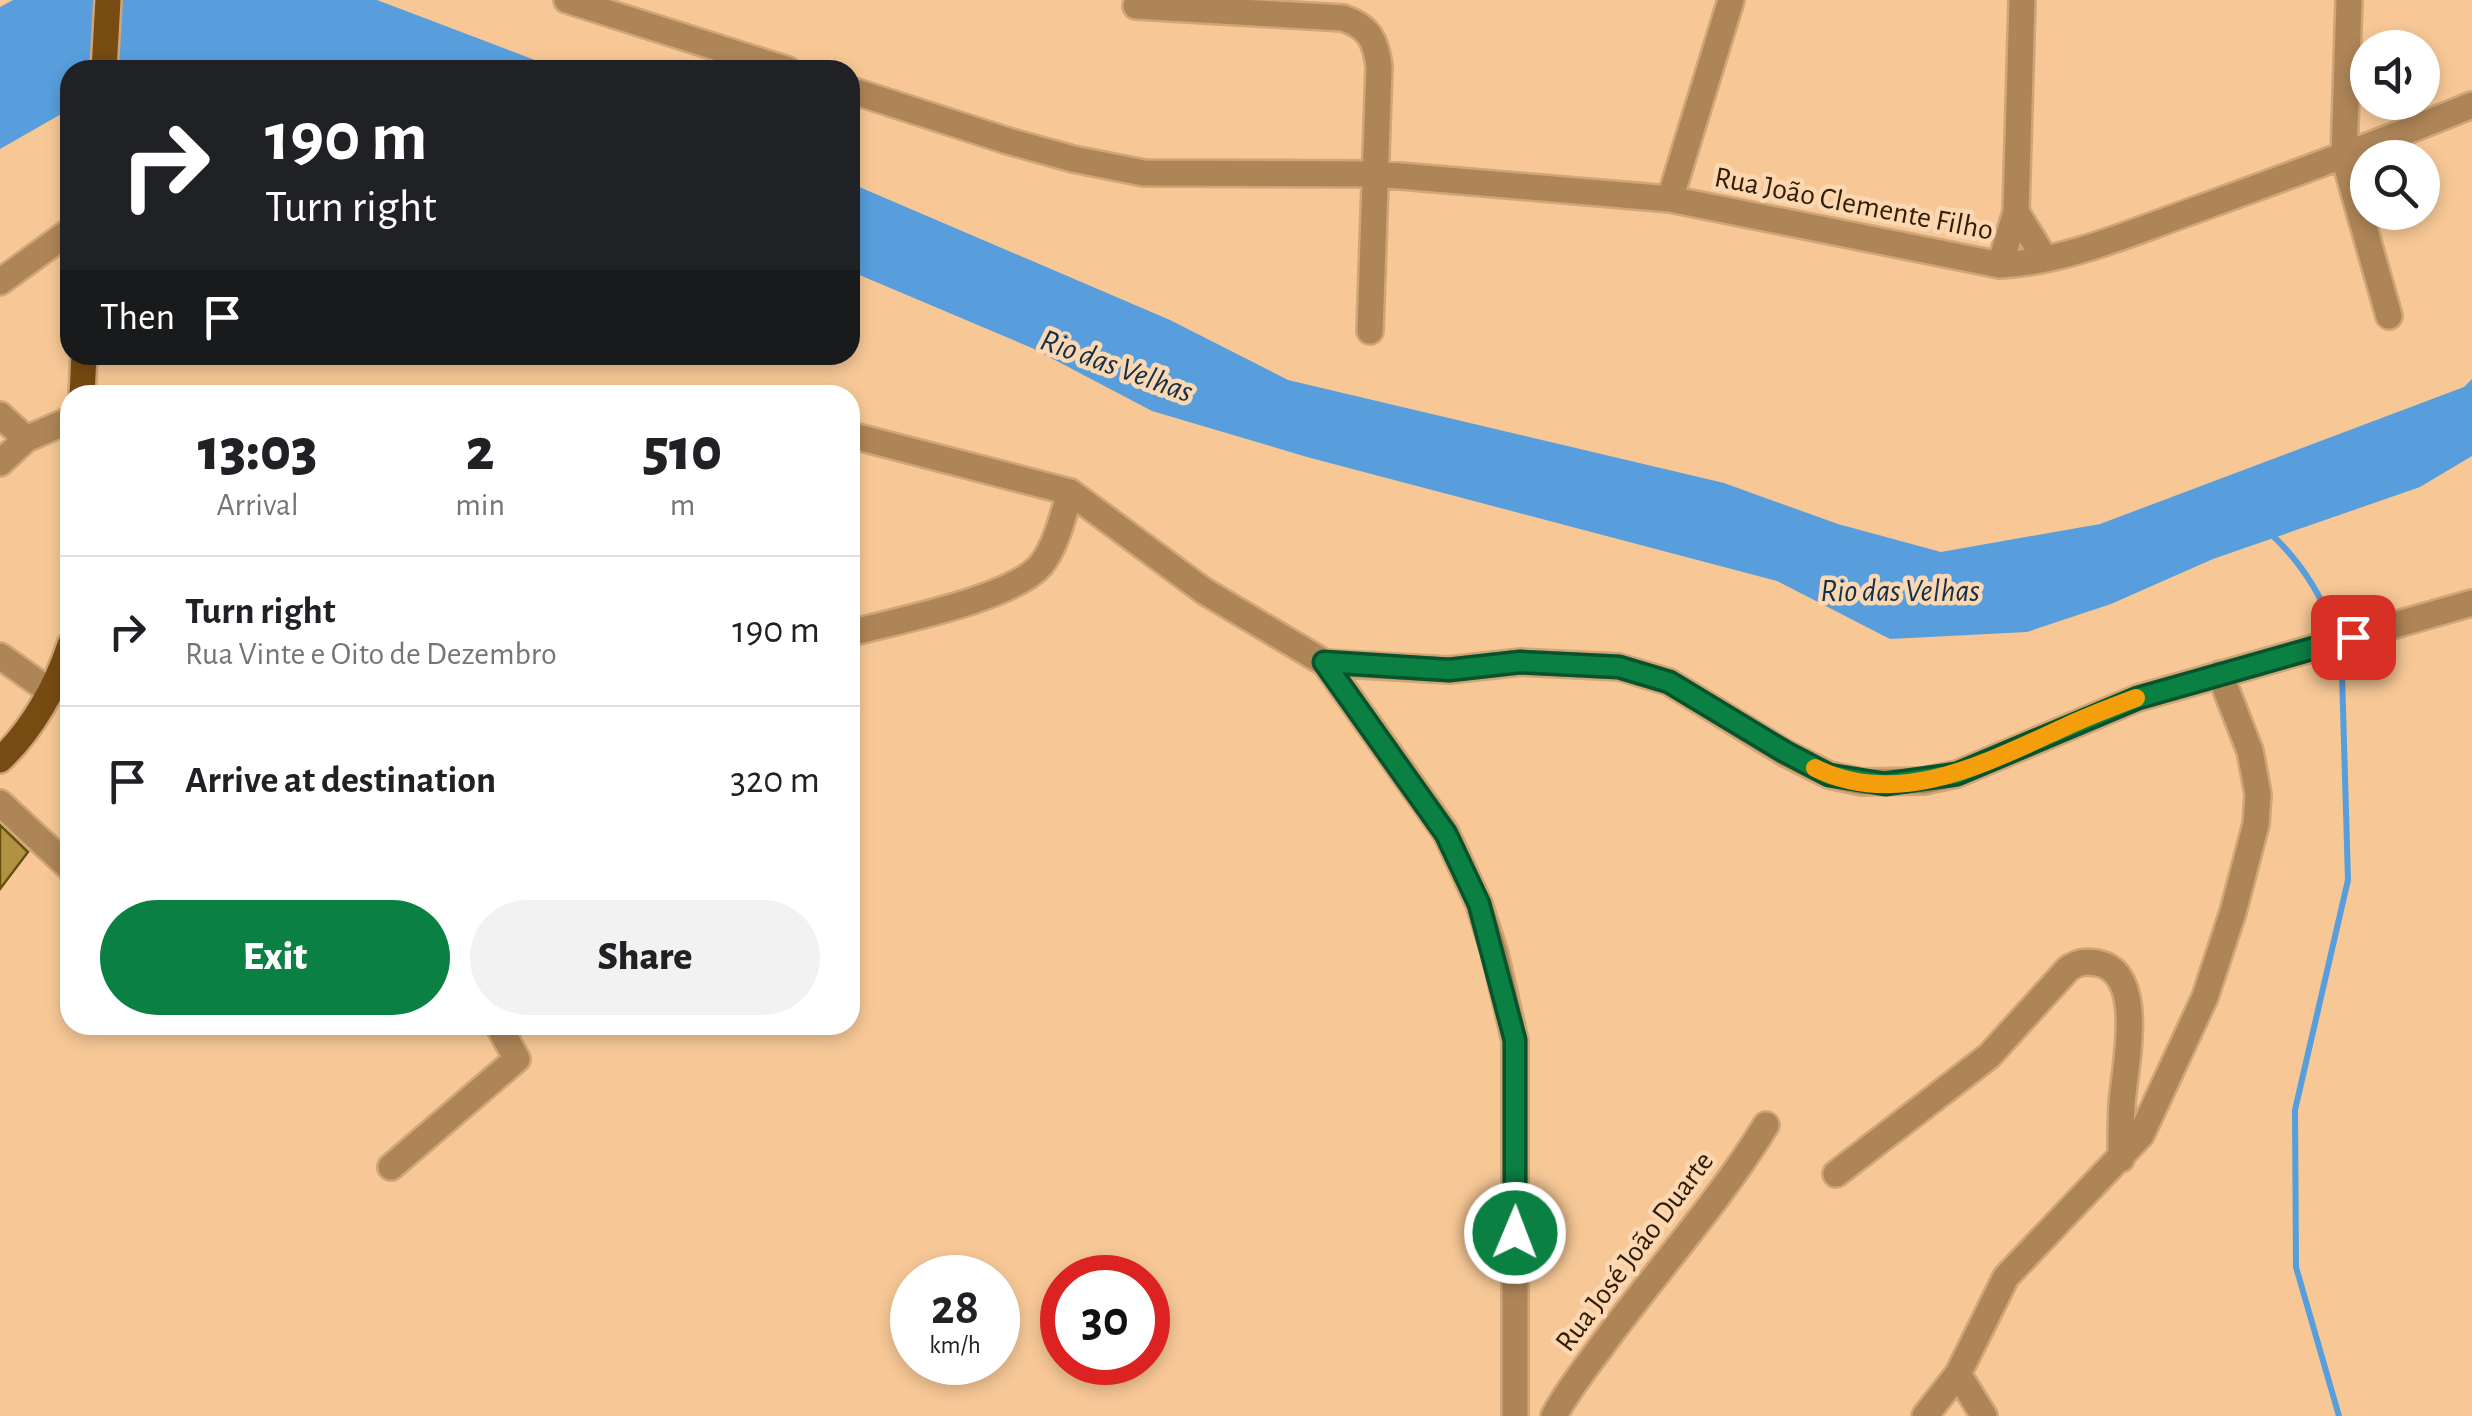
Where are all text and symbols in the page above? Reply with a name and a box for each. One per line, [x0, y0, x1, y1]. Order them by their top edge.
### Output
map controls [2350, 30, 2440, 230]
button: sound [2350, 30, 2440, 120]
icon: right [100, 100, 230, 230]
text: 190 m [265, 103, 428, 173]
button: search [2350, 140, 2440, 230]
street label: Rua João Clemente Filho [1712, 162, 1996, 246]
text: Turn right [265, 185, 437, 230]
icon: arrive [195, 290, 250, 345]
text: Then [100, 299, 175, 337]
water label: Rio das Velhas [1036, 324, 1197, 408]
text: 13:03 [198, 421, 317, 481]
text: 2 [466, 421, 494, 481]
text: 510 [643, 421, 722, 481]
text: Arrival [216, 489, 299, 521]
text: min [455, 489, 505, 521]
text: m [670, 489, 695, 521]
water label: Rio das Velhas [1820, 575, 1980, 607]
text: Turn right [185, 593, 335, 631]
pin [2311, 595, 2396, 680]
icon: right [100, 604, 155, 659]
icon: arrive [2326, 610, 2381, 665]
text: 190 m [732, 612, 820, 650]
text: Rua Vinte e Oito de Dezembro [185, 638, 557, 670]
icon: arrive [100, 754, 155, 809]
text: Arrive at destination [185, 762, 496, 800]
text: 320 m [730, 762, 820, 800]
button: Exit [100, 900, 450, 1015]
button: Share [470, 900, 820, 1015]
street label: Rua José João Duarte [1550, 1146, 1719, 1357]
position arrow [1463, 1181, 1567, 1285]
speed limit sign: 30 [1040, 1255, 1170, 1385]
text: 28 [931, 1283, 979, 1333]
text: km/h [929, 1333, 981, 1358]

